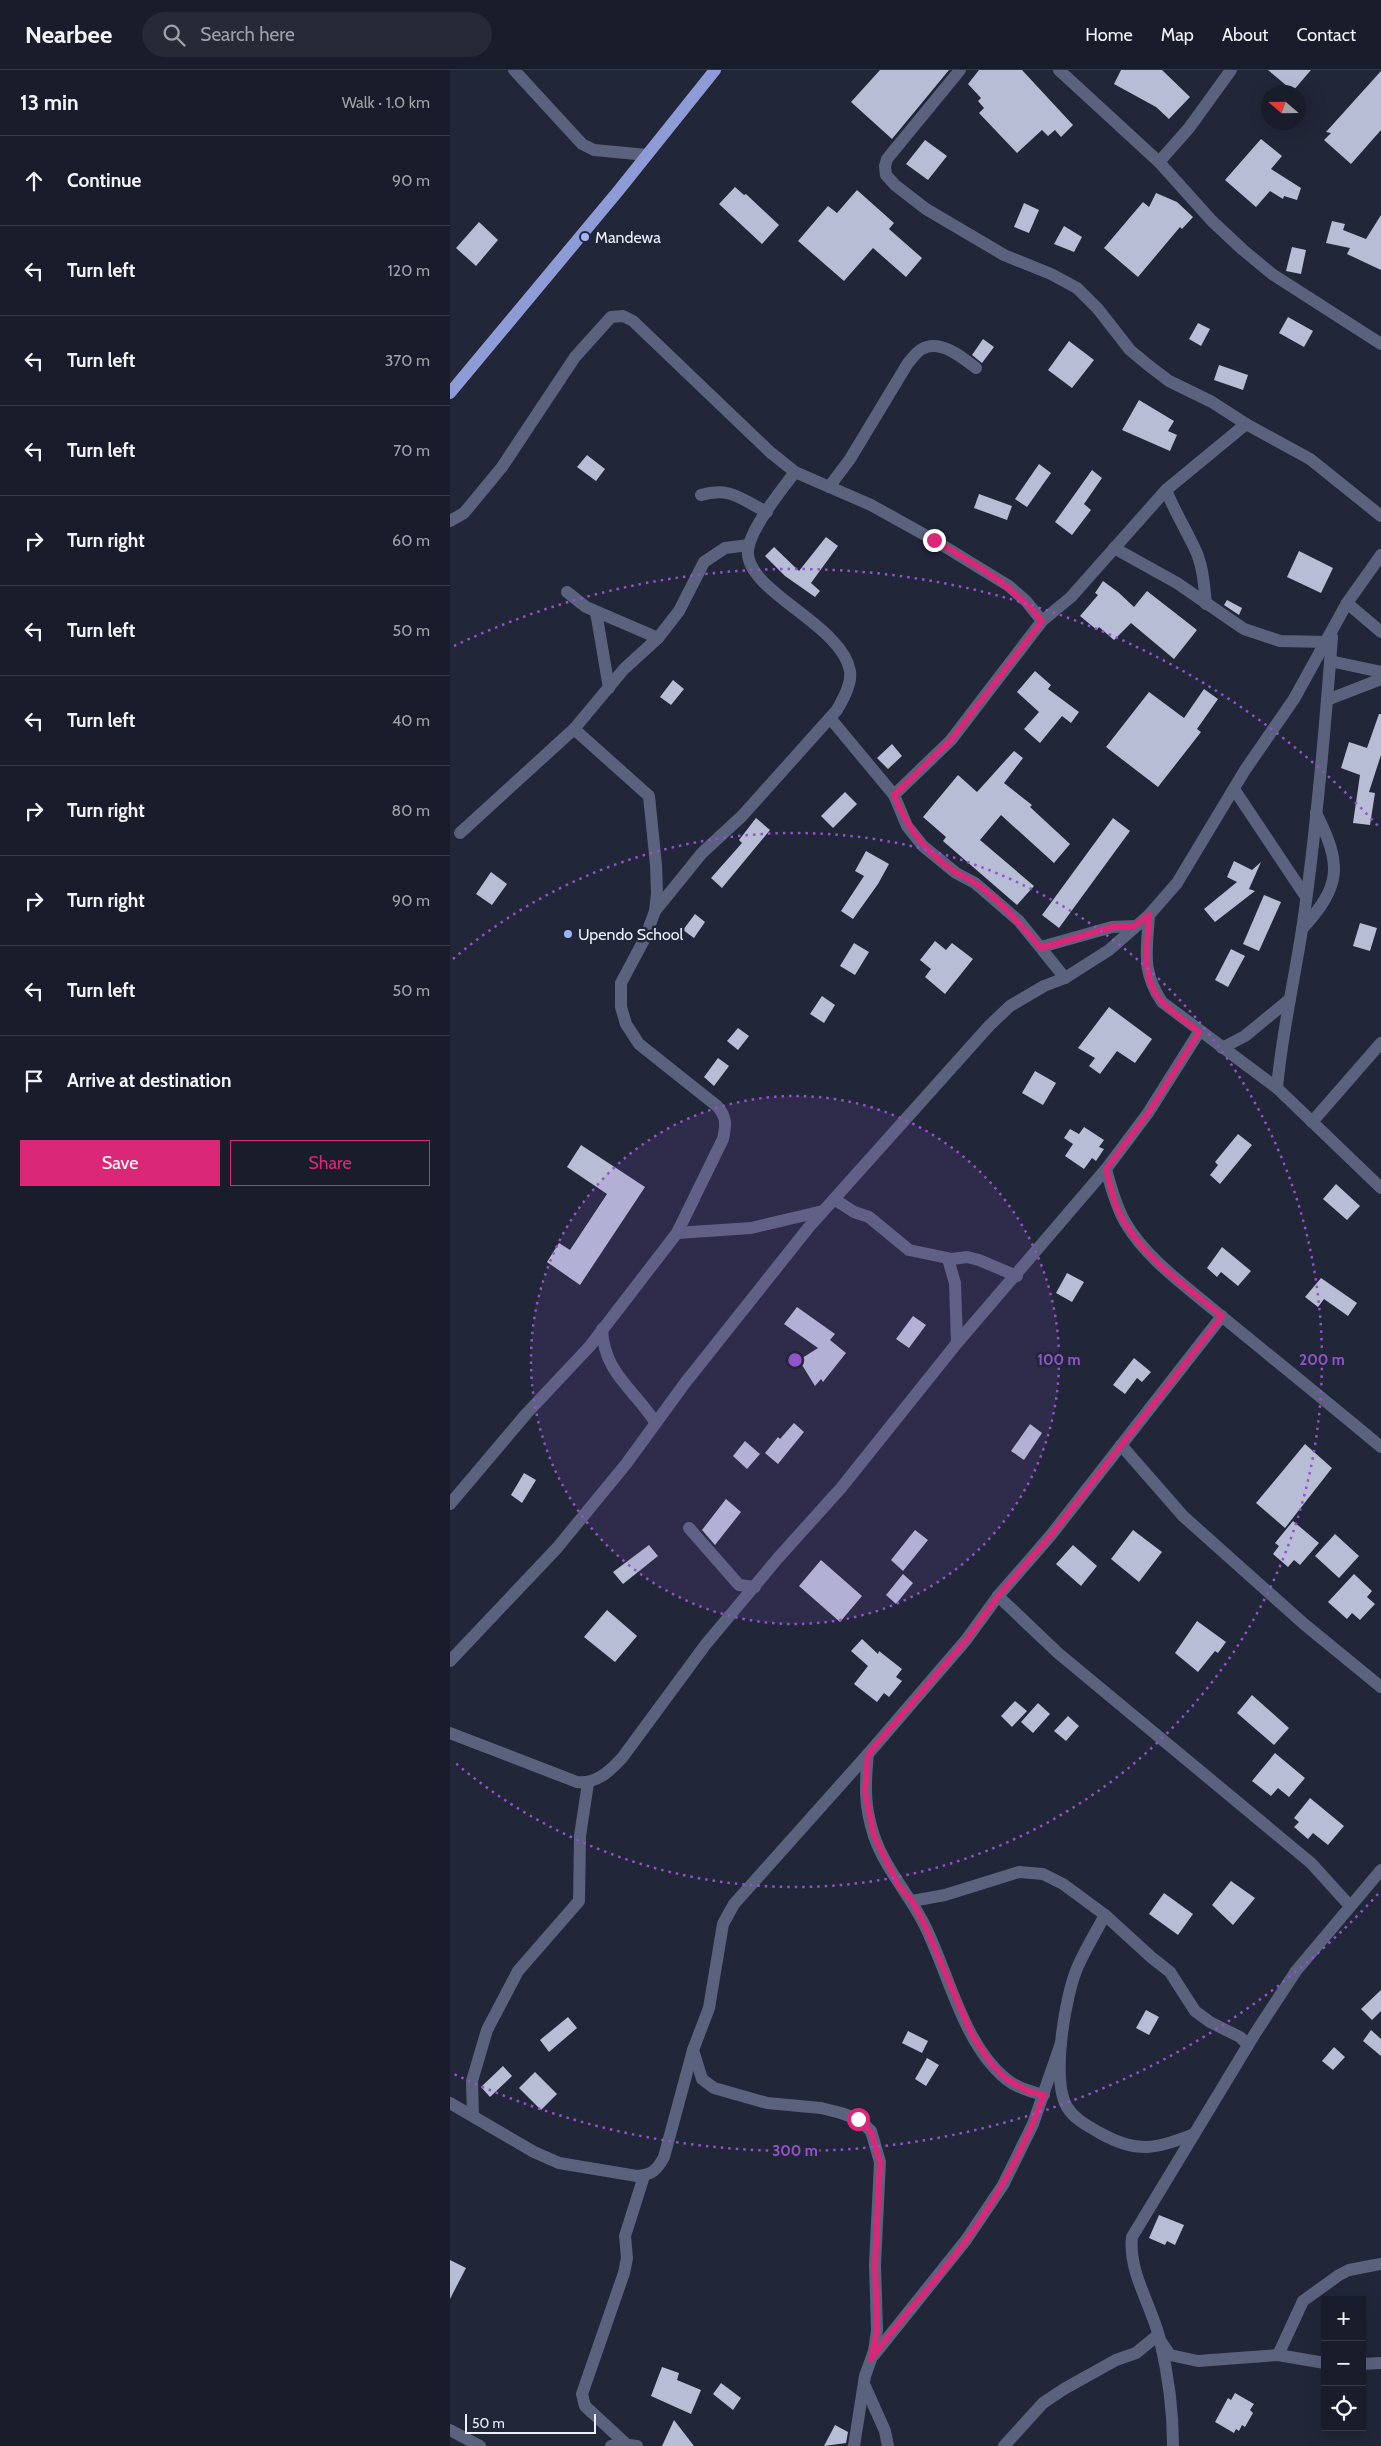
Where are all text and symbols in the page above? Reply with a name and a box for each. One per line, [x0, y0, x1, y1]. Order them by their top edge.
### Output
search box [142, 12, 492, 57]
text: Nearbee [25, 20, 112, 49]
icon: search [160, 21, 188, 49]
text: Search here [200, 23, 295, 46]
text: Home [1085, 24, 1133, 46]
text: Map [1161, 24, 1194, 46]
text: About [1222, 24, 1268, 46]
text: Contact [1296, 24, 1356, 46]
north arrow [1261, 85, 1306, 130]
text: 13 min [20, 90, 79, 115]
text: Walk · 1.0 km [342, 93, 430, 112]
icon: ahead [20, 167, 48, 195]
text: Continue [67, 169, 141, 192]
text: 90 m [392, 171, 430, 190]
place label: Mandewa [595, 228, 661, 247]
marker: Mandewa [579, 231, 591, 243]
icon: left [20, 257, 48, 285]
text: Turn left [67, 259, 135, 282]
text: 120 m [388, 261, 430, 280]
icon: left [20, 347, 48, 375]
text: Turn left [67, 349, 135, 372]
text: 370 m [385, 351, 430, 370]
icon: left [20, 437, 48, 465]
text: Turn left [67, 439, 135, 462]
text: 70 m [393, 441, 430, 460]
icon: right [20, 527, 48, 555]
text: Turn right [67, 529, 145, 552]
route end [923, 529, 946, 552]
text: 60 m [392, 531, 430, 550]
icon: left [20, 617, 48, 645]
text: Turn left [67, 619, 135, 642]
text: 50 m [393, 621, 430, 640]
icon: left [20, 707, 48, 735]
text: Turn left [67, 709, 135, 732]
text: 40 m [392, 711, 430, 730]
icon: right [20, 797, 48, 825]
text: Turn right [67, 799, 145, 822]
text: 80 m [392, 801, 430, 820]
icon: right [20, 887, 48, 915]
text: Turn right [67, 889, 145, 912]
text: 90 m [392, 891, 430, 910]
place label: Upendo School [578, 925, 684, 944]
marker: Upendo School [562, 928, 574, 940]
icon: left [20, 977, 48, 1005]
text: Turn left [67, 979, 135, 1002]
text: 50 m [393, 981, 430, 1000]
icon: arrive [20, 1067, 48, 1095]
text: Arrive at destination [67, 1069, 231, 1092]
button: Save [20, 1140, 220, 1186]
button: Share [230, 1140, 430, 1186]
centre of rings [786, 1351, 804, 1369]
text: 100 m [1037, 1351, 1081, 1369]
text: 200 m [1299, 1351, 1345, 1369]
route start [847, 2108, 870, 2131]
text: 300 m [772, 2142, 818, 2160]
map controls [1321, 2296, 1366, 2431]
button: + [1321, 2296, 1366, 2341]
button: − [1321, 2341, 1366, 2386]
button: locate [1321, 2386, 1366, 2431]
scale bar [465, 2411, 596, 2434]
text: 50 m [472, 2414, 505, 2432]

